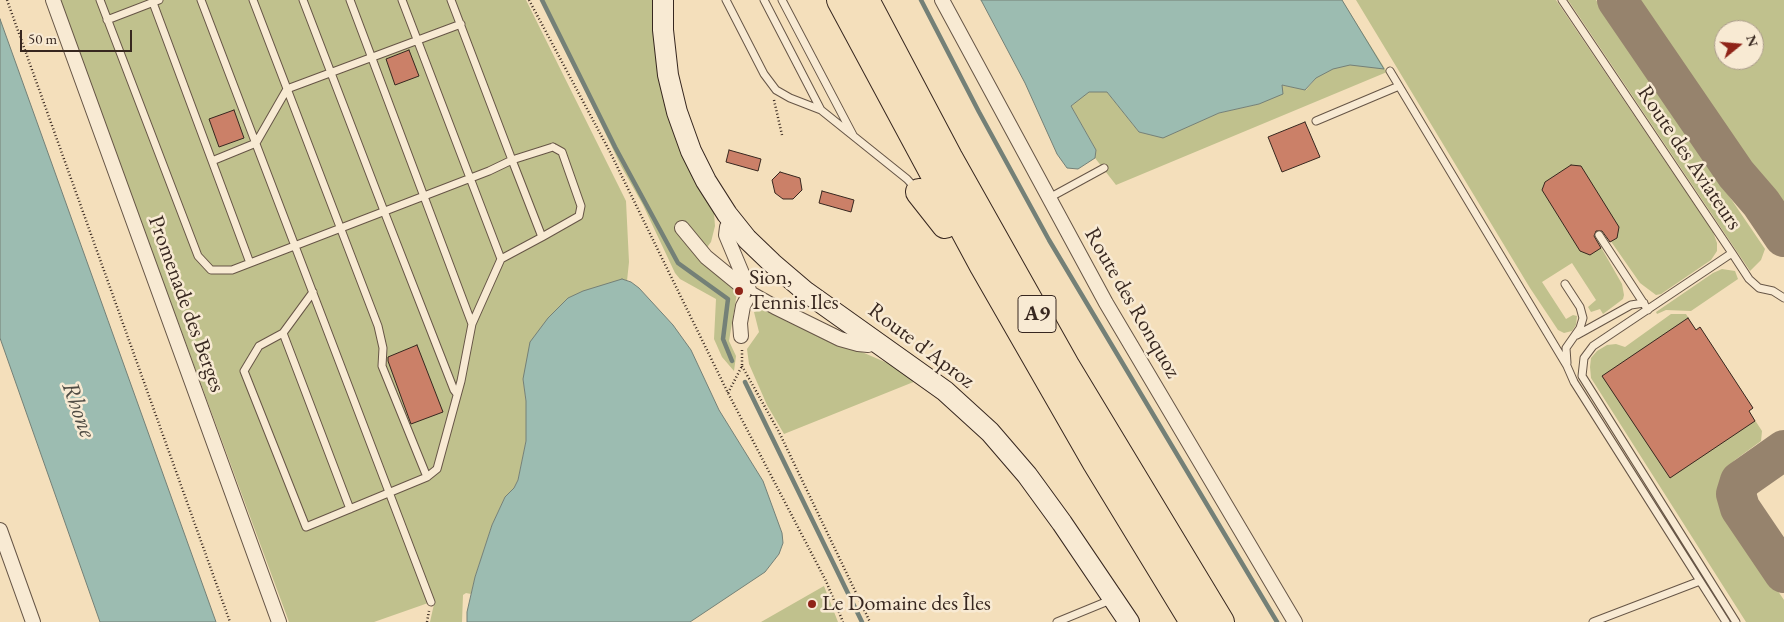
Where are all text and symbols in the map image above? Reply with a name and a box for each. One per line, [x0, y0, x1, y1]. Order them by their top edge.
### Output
scale bar [22, 20, 135, 52]
north arrow [1714, 20, 1764, 70]
text: 50 m [28, 29, 57, 48]
text: N [1742, 33, 1763, 49]
street label: Route des Aviateurs [1631, 81, 1747, 235]
street label: Promenade des Berges [142, 212, 230, 396]
street label: Route des Ronquoz [1078, 223, 1186, 383]
place label: Sion, Tennis Iles [749, 265, 839, 316]
marker: Sion, Tennis Iles [733, 285, 745, 297]
road number: A9 [1018, 296, 1056, 332]
street label: Route d'Aproz [863, 297, 979, 395]
water label: Rhone [55, 378, 101, 442]
place label: Le Domaine des Îles [822, 591, 991, 617]
marker: Le Domaine des Îles [806, 598, 818, 610]

